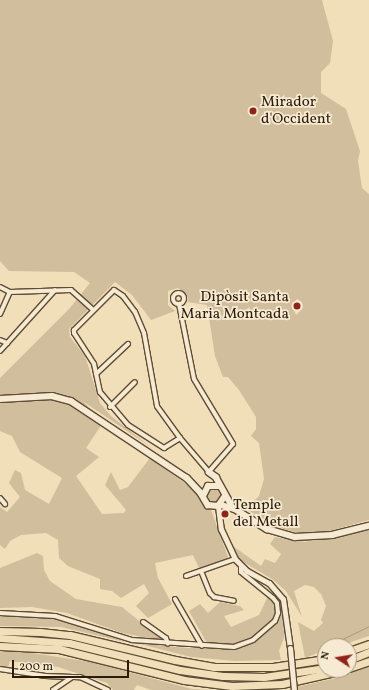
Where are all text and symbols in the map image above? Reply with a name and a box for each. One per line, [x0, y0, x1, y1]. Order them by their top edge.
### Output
place label: Mirador d'Occident [261, 93, 331, 128]
marker: Mirador d'Occident [248, 106, 258, 116]
place label: Dipòsit Santa Maria Montcada [180, 288, 289, 323]
marker: Dipòsit Santa Maria Montcada [292, 301, 302, 311]
place label: Temple del Metall [233, 496, 299, 531]
marker: Temple del Metall [220, 509, 230, 519]
north arrow [317, 638, 357, 678]
text: N [318, 650, 334, 661]
scale bar [14, 652, 131, 678]
text: 200 m [19, 659, 53, 675]

